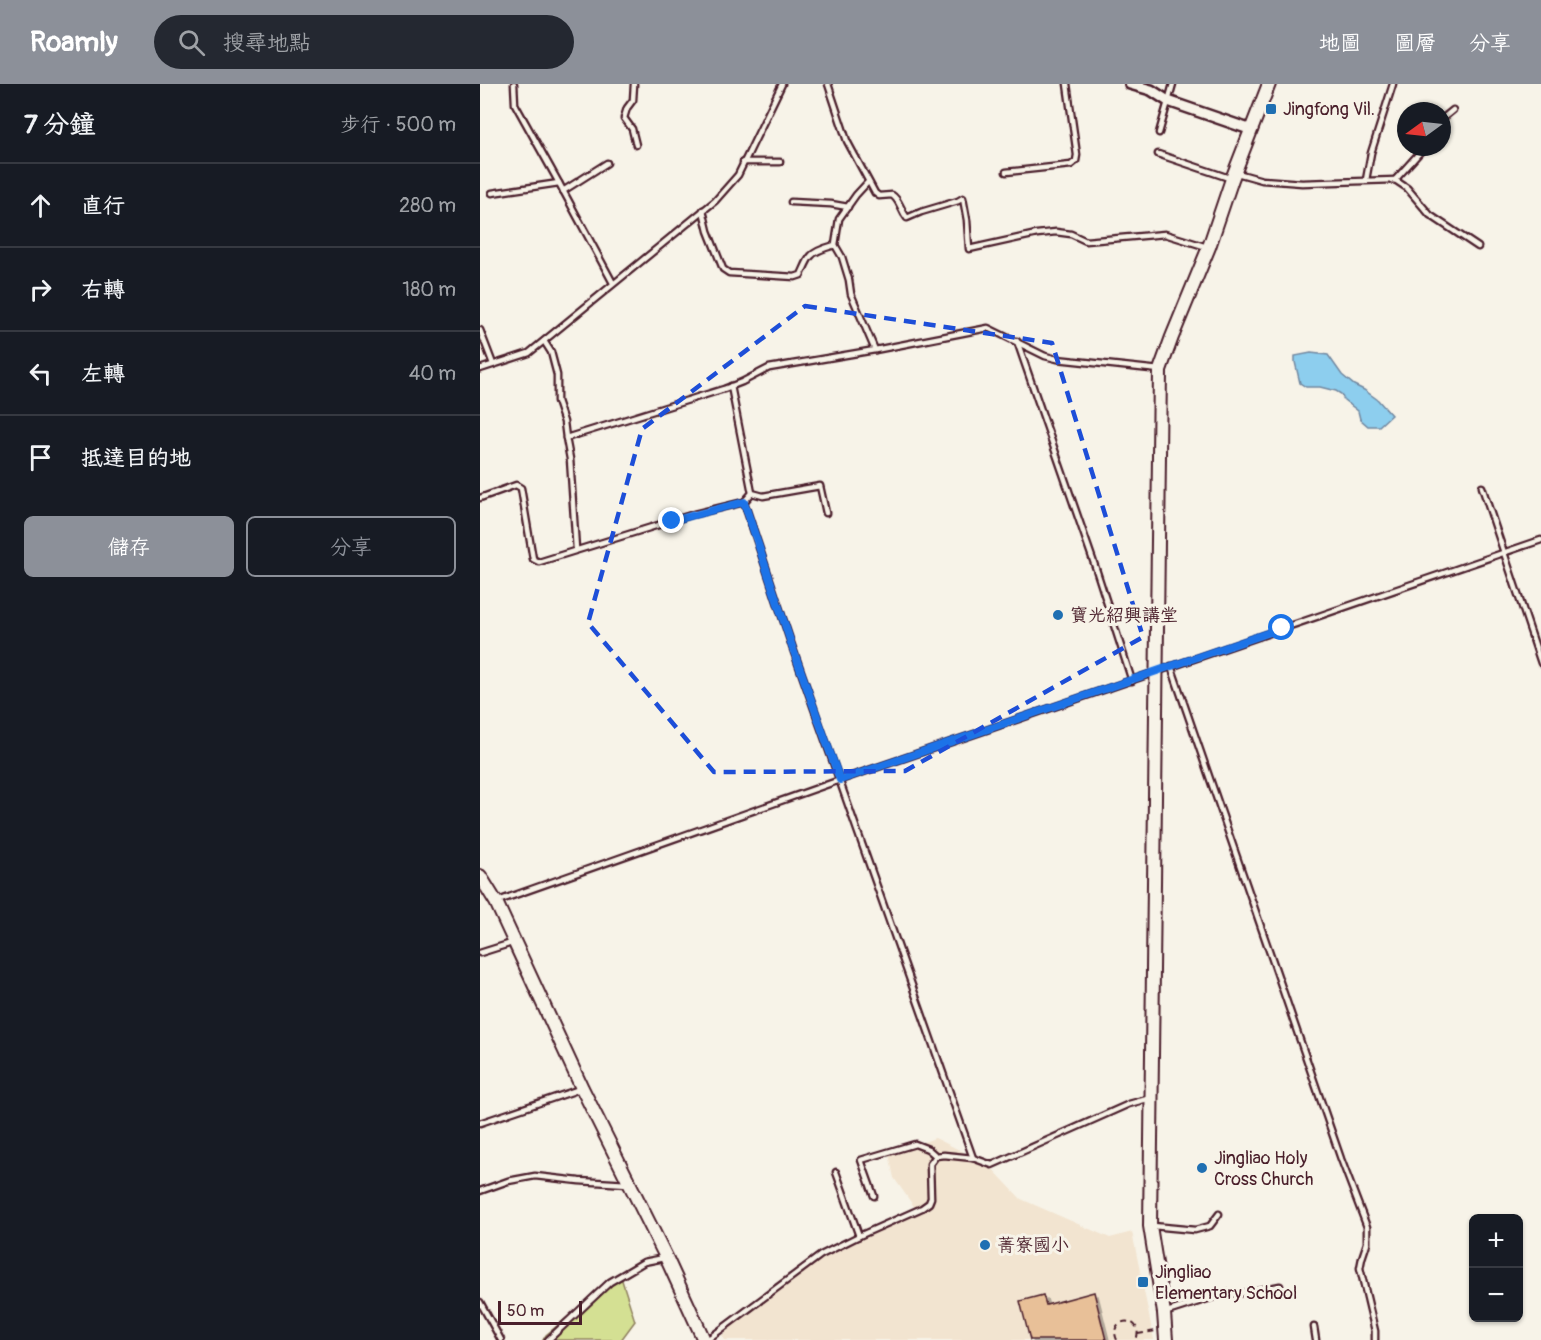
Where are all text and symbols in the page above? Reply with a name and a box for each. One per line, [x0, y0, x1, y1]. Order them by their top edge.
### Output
search box [154, 15, 574, 69]
text: Roamly [30, 25, 118, 60]
icon: search [175, 26, 208, 59]
text: 搜尋地點 [223, 29, 311, 57]
text: 地圖 [1319, 30, 1361, 57]
text: 圖層 [1394, 30, 1436, 57]
text: 分享 [1469, 30, 1511, 57]
place label: Jingfong Vil. [1283, 98, 1375, 121]
marker: Jingfong Vil. [1264, 102, 1278, 116]
north arrow [1397, 102, 1451, 156]
text: 7 分鐘 [24, 109, 95, 141]
text: 步行 · 500 m [341, 112, 456, 137]
icon: ahead [24, 189, 57, 222]
text: 直行 [81, 192, 125, 220]
text: 280 m [399, 193, 456, 218]
icon: right [24, 273, 57, 306]
text: 右轉 [81, 276, 125, 304]
text: 180 m [402, 277, 456, 302]
icon: left [24, 357, 57, 390]
text: 左轉 [81, 360, 125, 388]
text: 40 m [409, 361, 456, 386]
icon: arrive [24, 441, 57, 474]
text: 抵達目的地 [81, 444, 191, 472]
route end [658, 507, 684, 533]
button: 儲存 [24, 516, 234, 577]
button: 分享 [246, 516, 456, 577]
place label: 寶光紹興講堂 [1070, 604, 1178, 627]
marker: 寶光紹興講堂 [1051, 608, 1065, 622]
route start [1268, 614, 1294, 640]
place label: Jingliao Holy Cross Church [1214, 1147, 1313, 1191]
marker: Jingliao Holy Cross Church [1195, 1161, 1209, 1175]
map controls [1469, 1214, 1523, 1322]
button: + [1469, 1214, 1523, 1268]
place label: 菁寮國小 [997, 1234, 1069, 1257]
marker: 菁寮國小 [978, 1238, 992, 1252]
place label: Jingliao Elementary School [1155, 1261, 1297, 1305]
button: − [1469, 1268, 1523, 1322]
marker: Jingliao Elementary School [1136, 1275, 1150, 1289]
scale bar [498, 1298, 582, 1326]
text: 50 m [507, 1301, 544, 1321]

